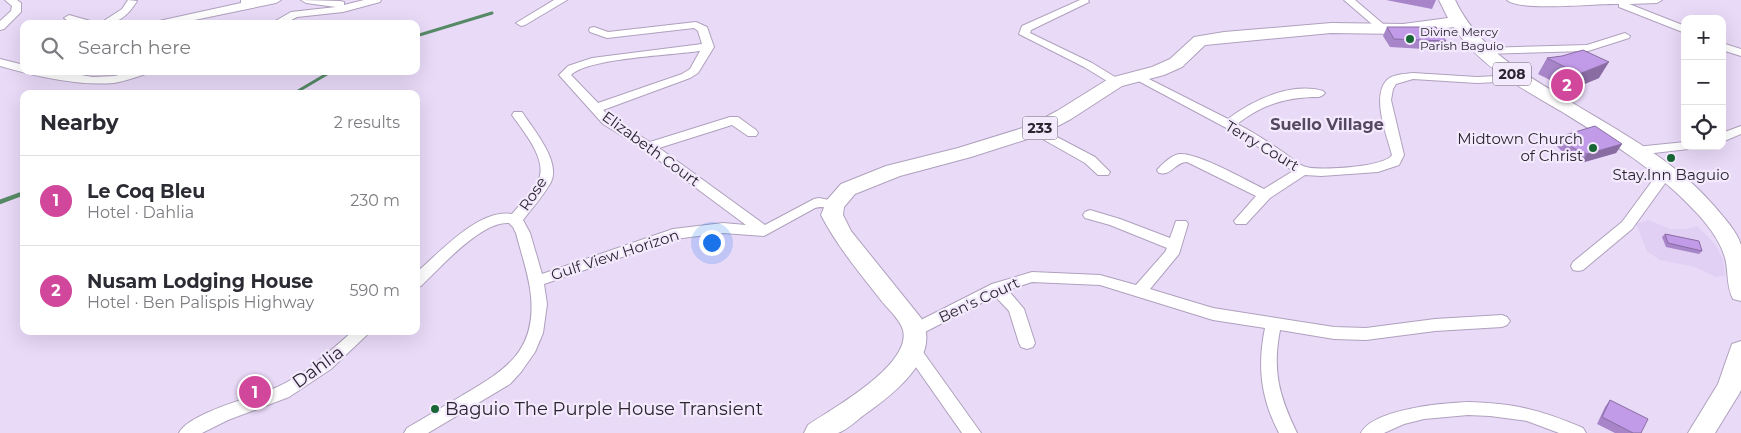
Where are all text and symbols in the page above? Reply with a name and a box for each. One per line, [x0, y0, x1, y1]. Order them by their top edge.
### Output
map controls [1681, 15, 1726, 150]
button: + [1681, 15, 1726, 60]
search box [20, 20, 420, 75]
place label: Divine Mercy Parish Baguio [1420, 24, 1504, 53]
marker: Divine Mercy Parish Baguio [1404, 33, 1416, 45]
icon: search [38, 34, 66, 62]
text: Search here [78, 36, 191, 59]
button: − [1681, 60, 1726, 105]
road number: 208 [1493, 62, 1531, 86]
pin: 2 [1551, 66, 1583, 104]
button: locate [1681, 105, 1726, 150]
street label: Elizabeth Court [599, 107, 704, 190]
text: Nearby [40, 110, 119, 135]
text: 2 results [334, 113, 400, 132]
district label: Suello Village [1270, 115, 1384, 134]
road number: 233 [1022, 116, 1058, 140]
street label: Terry Court [1222, 116, 1303, 175]
place label: Midtown Church of Christ [1457, 129, 1583, 165]
marker: Midtown Church of Christ [1587, 142, 1599, 154]
marker: Stay.Inn Baguio [1665, 152, 1677, 164]
place label: Stay.Inn Baguio [1612, 165, 1730, 184]
street label: Rose [514, 173, 551, 214]
text: Le Coq Bleu [87, 180, 205, 203]
text: 1 [53, 191, 59, 210]
text: 230 m [350, 191, 400, 210]
text: Hotel · Dahlia [87, 203, 194, 222]
street label: Gulf View Horizon [548, 225, 681, 284]
your location [699, 230, 725, 256]
text: Nusam Lodging House [87, 270, 313, 293]
street label: Ben's Court [935, 273, 1022, 327]
text: 2 [51, 281, 61, 300]
text: 590 m [349, 281, 400, 300]
text: Hotel · Ben Palispis Highway [87, 293, 314, 312]
street label: Dahlia [288, 341, 348, 393]
pin: 1 [239, 373, 271, 411]
place label: Baguio The Purple House Transient [445, 398, 763, 420]
marker: Baguio The Purple House Transient [429, 403, 441, 415]

